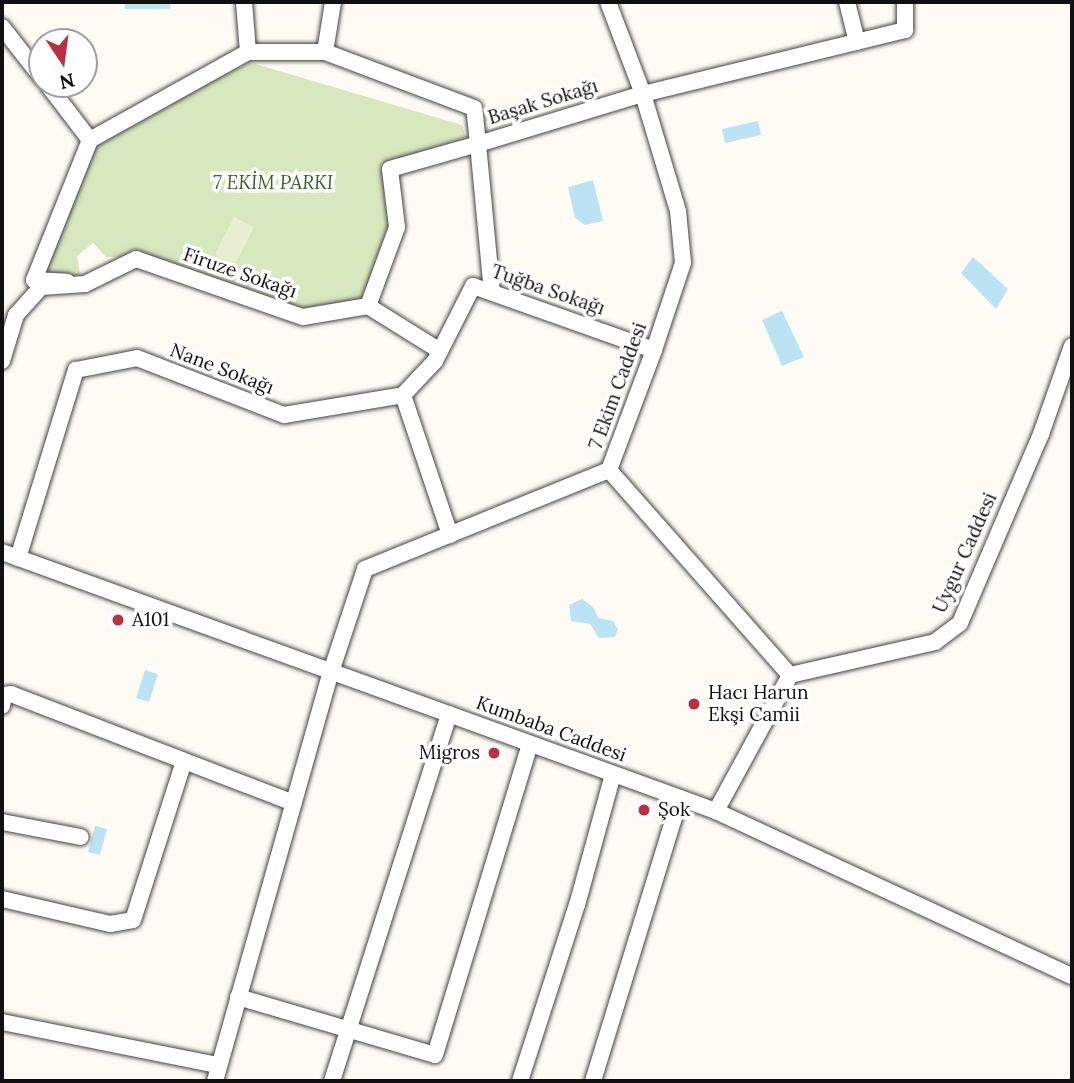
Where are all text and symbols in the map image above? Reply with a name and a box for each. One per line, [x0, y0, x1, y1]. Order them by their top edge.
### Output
north arrow [28, 28, 98, 98]
text: N [57, 68, 77, 95]
street label: Başak Sokağı [485, 74, 601, 130]
park label: 7 EKİM PARKI [213, 172, 333, 194]
street label: Firuze Sokağı [180, 243, 300, 303]
street label: Tuğba Sokağı [488, 260, 608, 320]
street label: 7 Ekim Caddesi [584, 319, 652, 453]
street label: Nane Sokağı [167, 339, 277, 399]
street label: Uygur Caddesi [928, 489, 1002, 617]
place label: A101 [132, 609, 170, 631]
marker: A101 [110, 612, 126, 628]
place label: Hacı Harun Ekşi Camii [708, 682, 808, 726]
street label: Kumbaba Caddesi [473, 691, 629, 767]
marker: Hacı Harun Ekşi Camii [686, 696, 702, 712]
place label: Migros [419, 742, 480, 764]
marker: Migros [486, 745, 502, 761]
place label: Şok [658, 799, 690, 821]
marker: Şok [636, 802, 652, 818]

